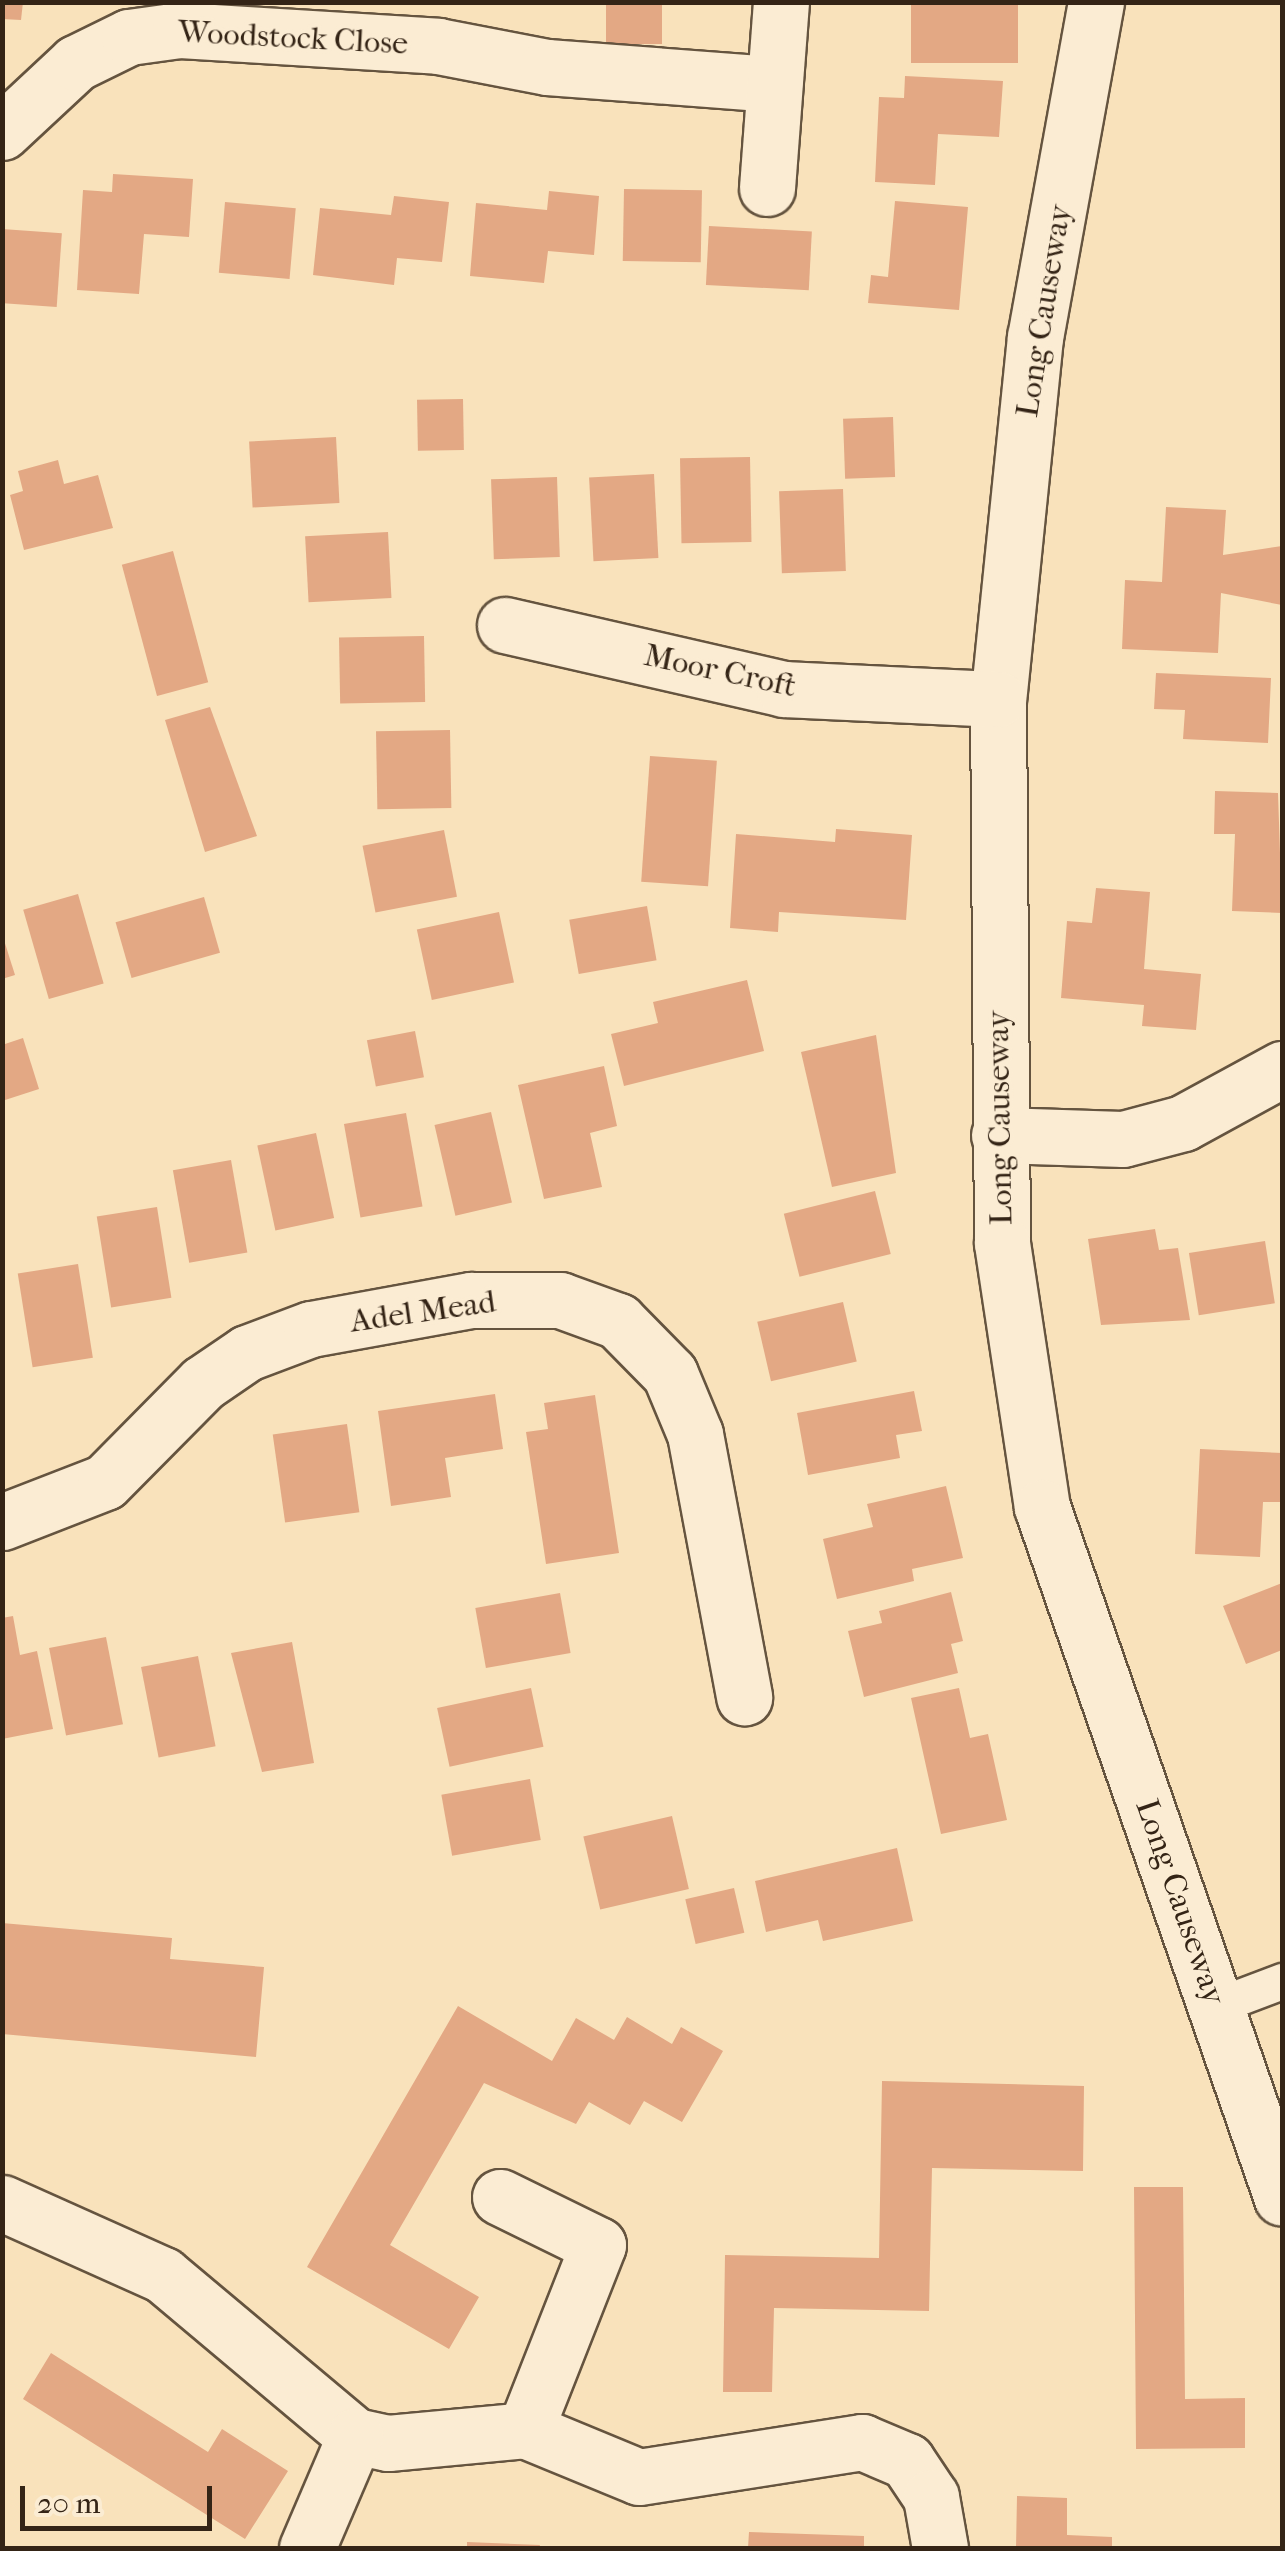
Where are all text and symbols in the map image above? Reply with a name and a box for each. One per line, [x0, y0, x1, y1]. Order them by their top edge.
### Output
street label: Woodstock Close [177, 13, 409, 63]
street label: Long Causeway [1008, 202, 1080, 420]
street label: Moor Croft [641, 636, 799, 706]
street label: Long Causeway [979, 1010, 1021, 1226]
street label: Adel Mead [348, 1283, 498, 1341]
street label: Long Causeway [1127, 1794, 1233, 2010]
scale bar [25, 2466, 218, 2528]
text: 20 m [37, 2486, 100, 2521]

